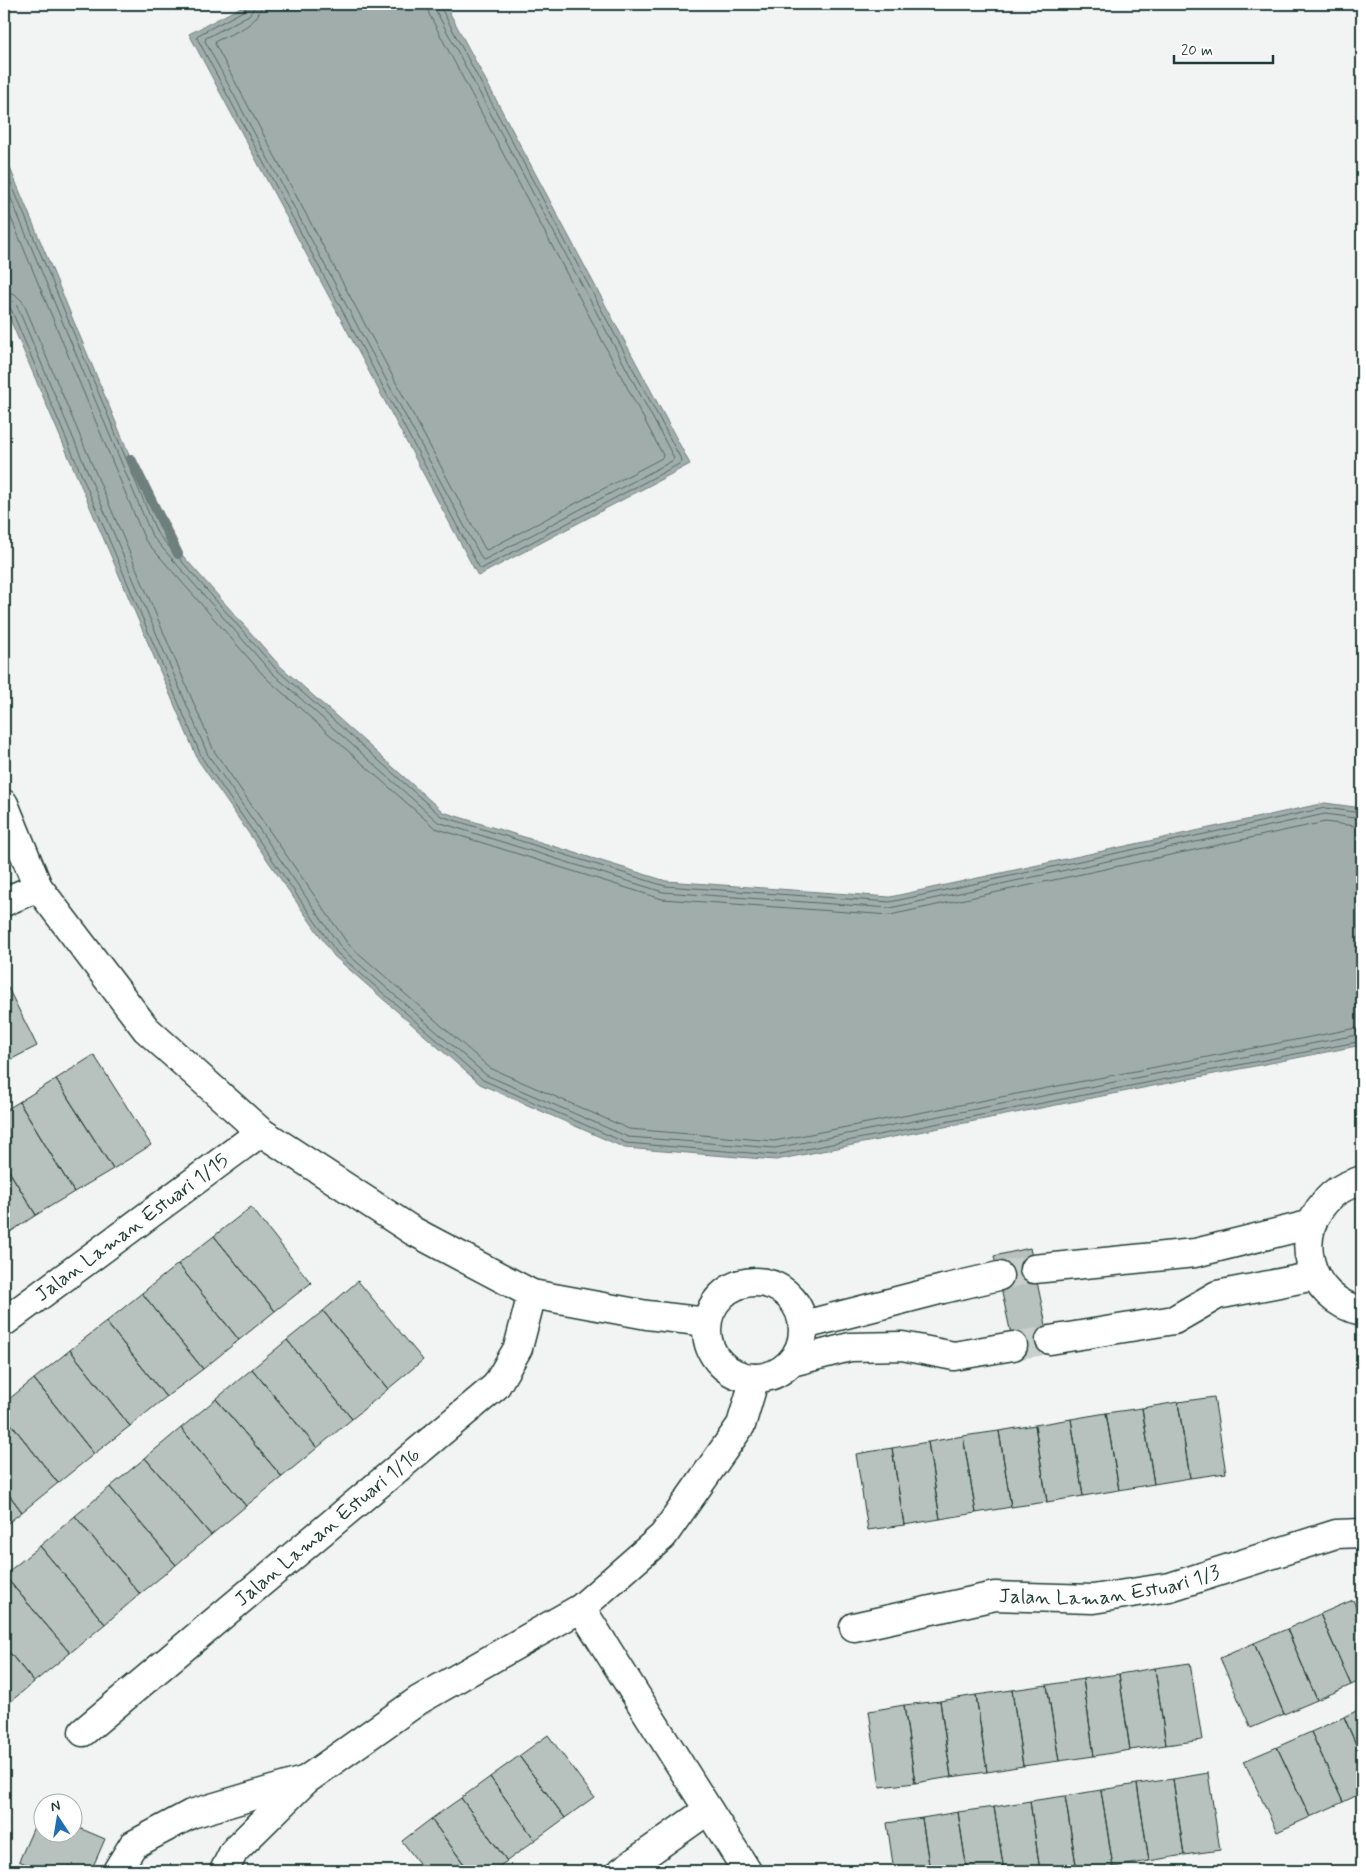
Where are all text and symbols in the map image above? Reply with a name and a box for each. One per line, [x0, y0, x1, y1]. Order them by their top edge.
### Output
scale bar [1174, 32, 1272, 64]
text: 20 m [1181, 41, 1213, 61]
street label: Jalan Laman Estuari 1/15 [30, 1147, 234, 1308]
street label: Jalan Laman Estuari 1/16 [229, 1441, 426, 1613]
street label: Jalan Laman Estuari 1/3 [998, 1558, 1223, 1613]
north arrow [32, 1792, 82, 1842]
text: N [49, 1796, 62, 1816]

